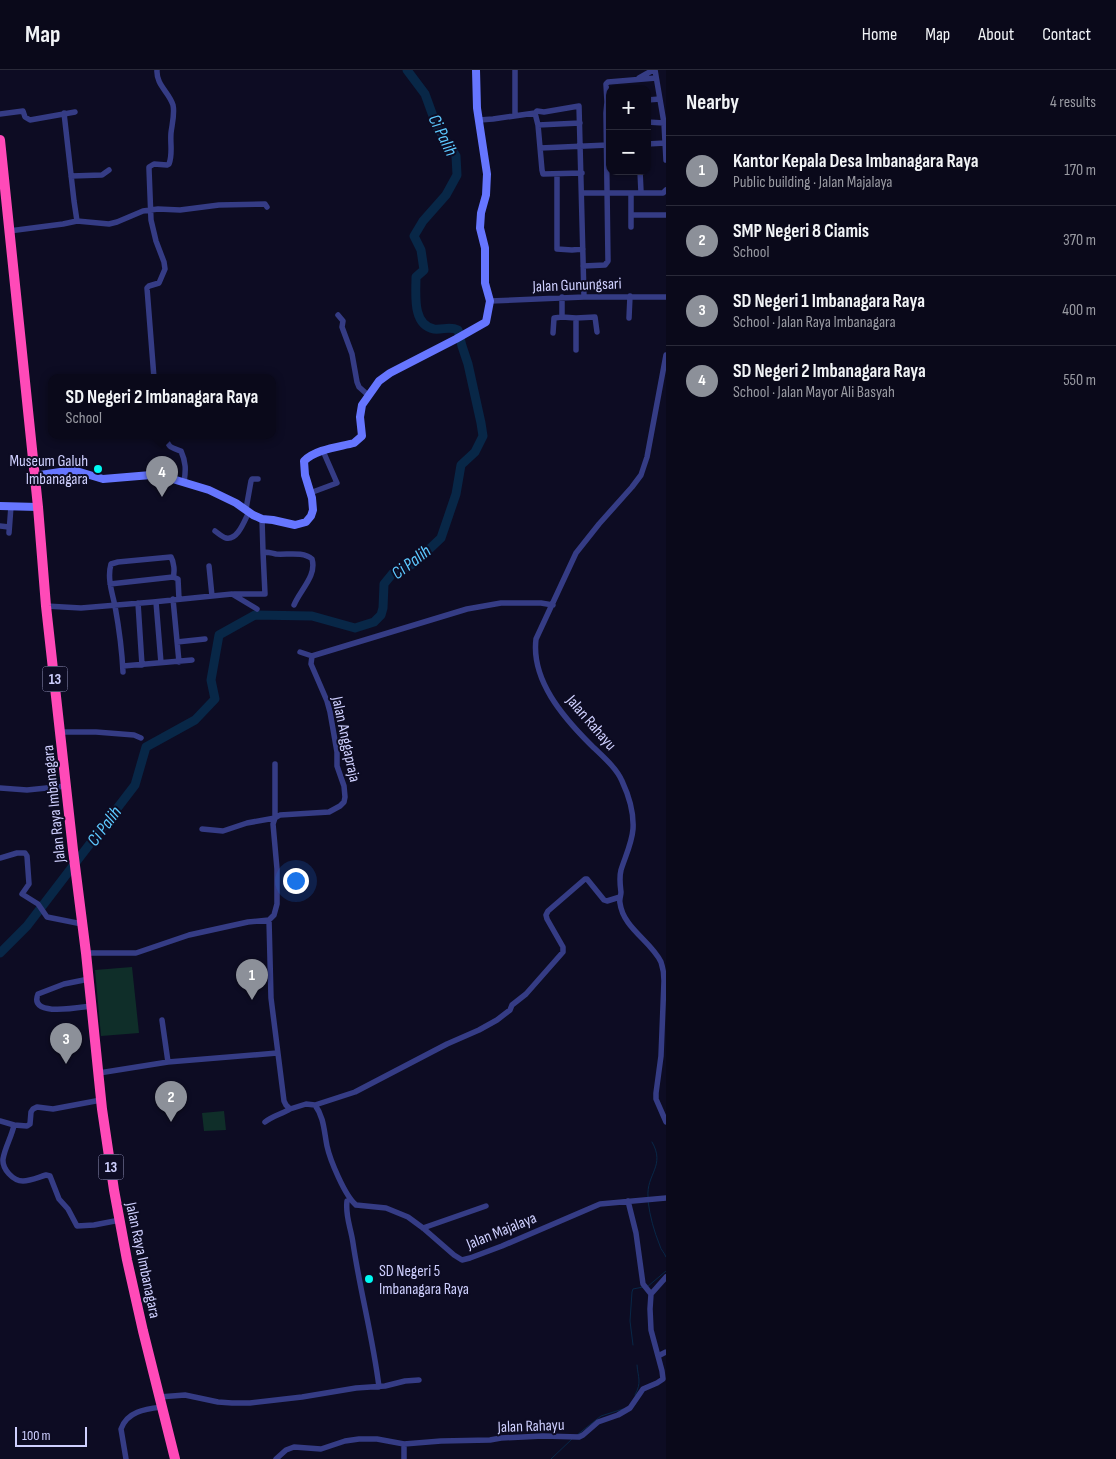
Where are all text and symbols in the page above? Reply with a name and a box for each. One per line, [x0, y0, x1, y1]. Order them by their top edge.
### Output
text: Map [25, 20, 60, 49]
text: Home [862, 24, 897, 45]
text: Map [925, 24, 950, 45]
text: About [978, 24, 1014, 45]
text: Contact [1042, 24, 1091, 45]
map controls [606, 85, 651, 175]
button: + [606, 85, 651, 130]
text: Nearby [686, 90, 739, 115]
text: 4 results [1050, 93, 1096, 112]
water label: Ci Palih [423, 111, 462, 160]
button: − [606, 130, 651, 175]
text: Kantor Kepala Desa Imbanagara Raya [733, 150, 979, 173]
text: 1 [699, 161, 705, 180]
text: 170 m [1064, 161, 1096, 180]
text: Public building · Jalan Majalaya [733, 173, 893, 192]
text: SMP Negeri 8 Ciamis [733, 220, 869, 243]
text: 2 [698, 231, 706, 250]
text: 370 m [1063, 231, 1096, 250]
text: School [733, 243, 769, 262]
street label: Jalan Gunungsari [531, 274, 622, 297]
text: SD Negeri 1 Imbanagara Raya [733, 290, 925, 313]
text: 3 [698, 301, 706, 320]
text: 400 m [1062, 301, 1096, 320]
text: School · Jalan Raya Imbanagara [733, 313, 896, 332]
text: SD Negeri 2 Imbanagara Raya [733, 360, 926, 383]
text: 4 [698, 371, 706, 390]
text: 550 m [1063, 371, 1096, 390]
popup [48, 374, 276, 439]
text: School · Jalan Mayor Ali Basyah [733, 383, 895, 402]
text: SD Negeri 2 Imbanagara Raya [66, 386, 258, 409]
text: School [66, 409, 102, 428]
place label: Museum Galuh Imbanagara [10, 452, 88, 489]
pin: 4 [146, 456, 178, 497]
marker: Museum Galuh Imbanagara [92, 463, 104, 475]
water label: Ci Palih [387, 541, 436, 584]
road number: 13 [42, 666, 68, 692]
street label: Jalan Rahayu [561, 691, 620, 755]
street label: Jalan Anggapraja [327, 694, 364, 784]
street label: Jalan Raya Imbanagara [39, 744, 70, 864]
water label: Ci Palih [83, 802, 126, 850]
your location [283, 868, 309, 894]
pin: 1 [236, 959, 268, 1000]
pin: 3 [50, 1023, 82, 1064]
pin: 2 [155, 1081, 187, 1122]
road number: 13 [98, 1154, 124, 1180]
street label: Jalan Raya Imbanagara [121, 1200, 164, 1320]
street label: Jalan Majalaya [463, 1209, 539, 1254]
place label: SD Negeri 5 Imbanagara Raya [379, 1262, 469, 1299]
marker: SD Negeri 5 Imbanagara Raya [363, 1273, 375, 1285]
street label: Jalan Rahayu [496, 1416, 565, 1437]
scale bar [15, 1424, 88, 1447]
text: 100 m [22, 1427, 51, 1444]

